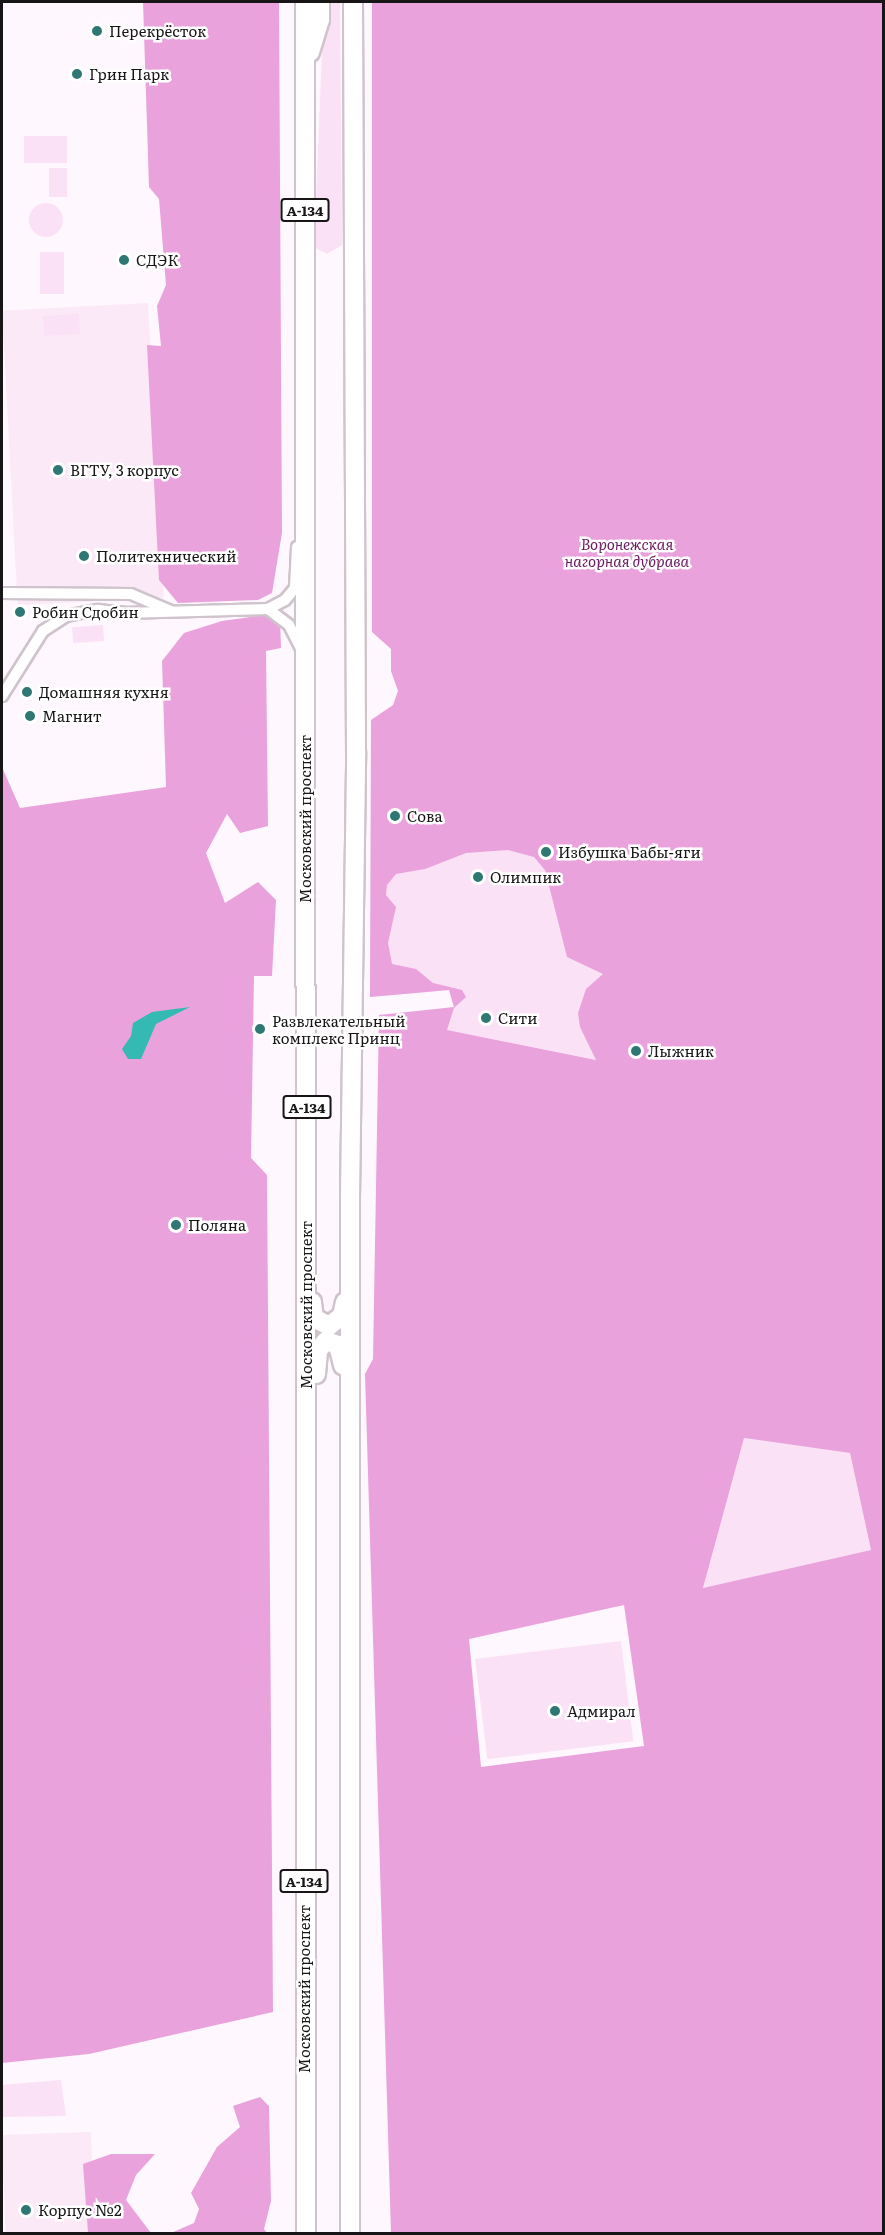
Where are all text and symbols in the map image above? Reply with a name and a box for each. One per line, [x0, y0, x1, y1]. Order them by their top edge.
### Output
place label: Перекрёсток [109, 22, 206, 40]
marker: Перекрёсток [90, 24, 104, 38]
place label: Грин Парк [89, 65, 169, 83]
marker: Грин Парк [70, 67, 84, 81]
road number: А-134 [280, 199, 330, 221]
place label: СДЭК [136, 251, 178, 269]
marker: СДЭК [117, 253, 131, 267]
place label: ВГТУ, 3 корпус [70, 461, 179, 479]
marker: ВГТУ, 3 корпус [51, 463, 65, 477]
park label: Воронежская нагорная дубрава [565, 534, 689, 569]
place label: Политехнический [96, 547, 236, 565]
marker: Политехнический [77, 549, 91, 563]
place label: Робин Сдобин [32, 603, 139, 621]
marker: Робин Сдобин [13, 605, 27, 619]
place label: Домашняя кухня [39, 683, 169, 701]
marker: Домашняя кухня [20, 685, 34, 699]
place label: Магнит [42, 707, 102, 725]
marker: Магнит [23, 709, 37, 723]
street label: Московский проспект [296, 735, 314, 903]
place label: Сова [407, 807, 442, 825]
marker: Сова [388, 809, 402, 823]
place label: Избушка Бабы-яги [558, 843, 701, 861]
marker: Избушка Бабы-яги [539, 845, 553, 859]
place label: Олимпик [490, 868, 561, 886]
marker: Олимпик [471, 870, 485, 884]
place label: Сити [498, 1009, 538, 1027]
place label: Развлекательный комплекс Принц [272, 1011, 405, 1046]
marker: Сити [479, 1011, 493, 1025]
marker: Развлекательный комплекс Принц [253, 1022, 267, 1036]
place label: Лыжник [648, 1042, 714, 1060]
marker: Лыжник [629, 1044, 643, 1058]
road number: А-134 [282, 1096, 332, 1118]
place label: Поляна [188, 1216, 246, 1234]
marker: Поляна [169, 1218, 183, 1232]
street label: Московский проспект [297, 1221, 315, 1389]
place label: Адмирал [567, 1702, 636, 1720]
marker: Адмирал [548, 1704, 562, 1718]
road number: А-134 [278, 1870, 330, 1892]
street label: Московский проспект [295, 1905, 313, 2073]
place label: Корпус №2 [38, 2201, 122, 2219]
marker: Корпус №2 [19, 2203, 33, 2217]

